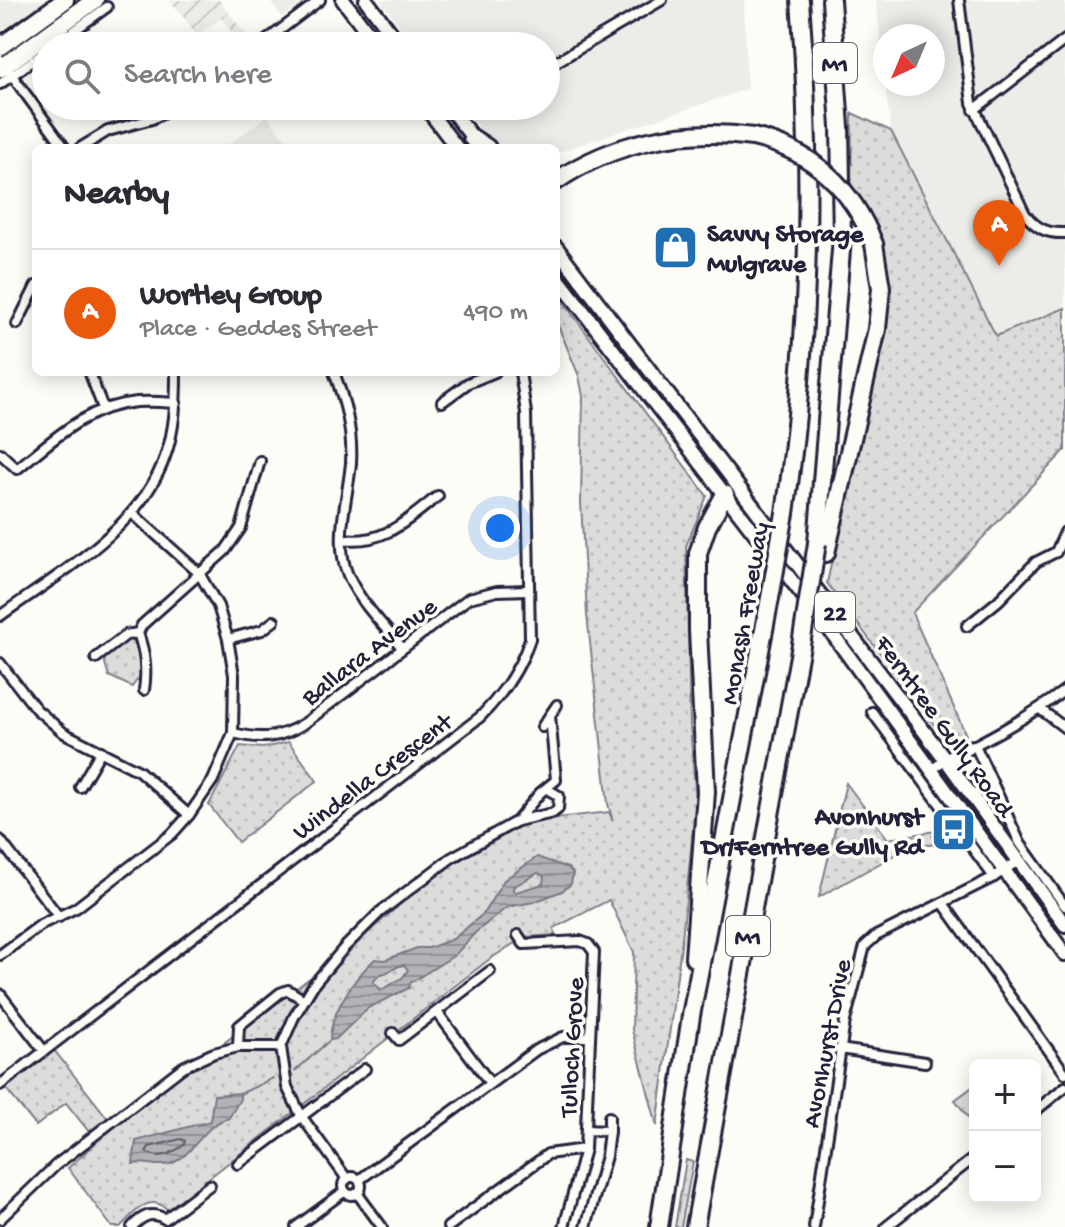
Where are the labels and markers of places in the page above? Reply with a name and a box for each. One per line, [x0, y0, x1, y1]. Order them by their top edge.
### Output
pin: A [973, 200, 1025, 266]
place label: Savvy Storage Mulgrave [707, 221, 865, 282]
shop icon: Savvy Storage Mulgrave [652, 223, 700, 271]
place label: Avonhurst Dr/Ferntree Gully Rd [700, 804, 926, 865]
bus stop icon: Avonhurst Dr/Ferntree Gully Rd [930, 806, 978, 854]

